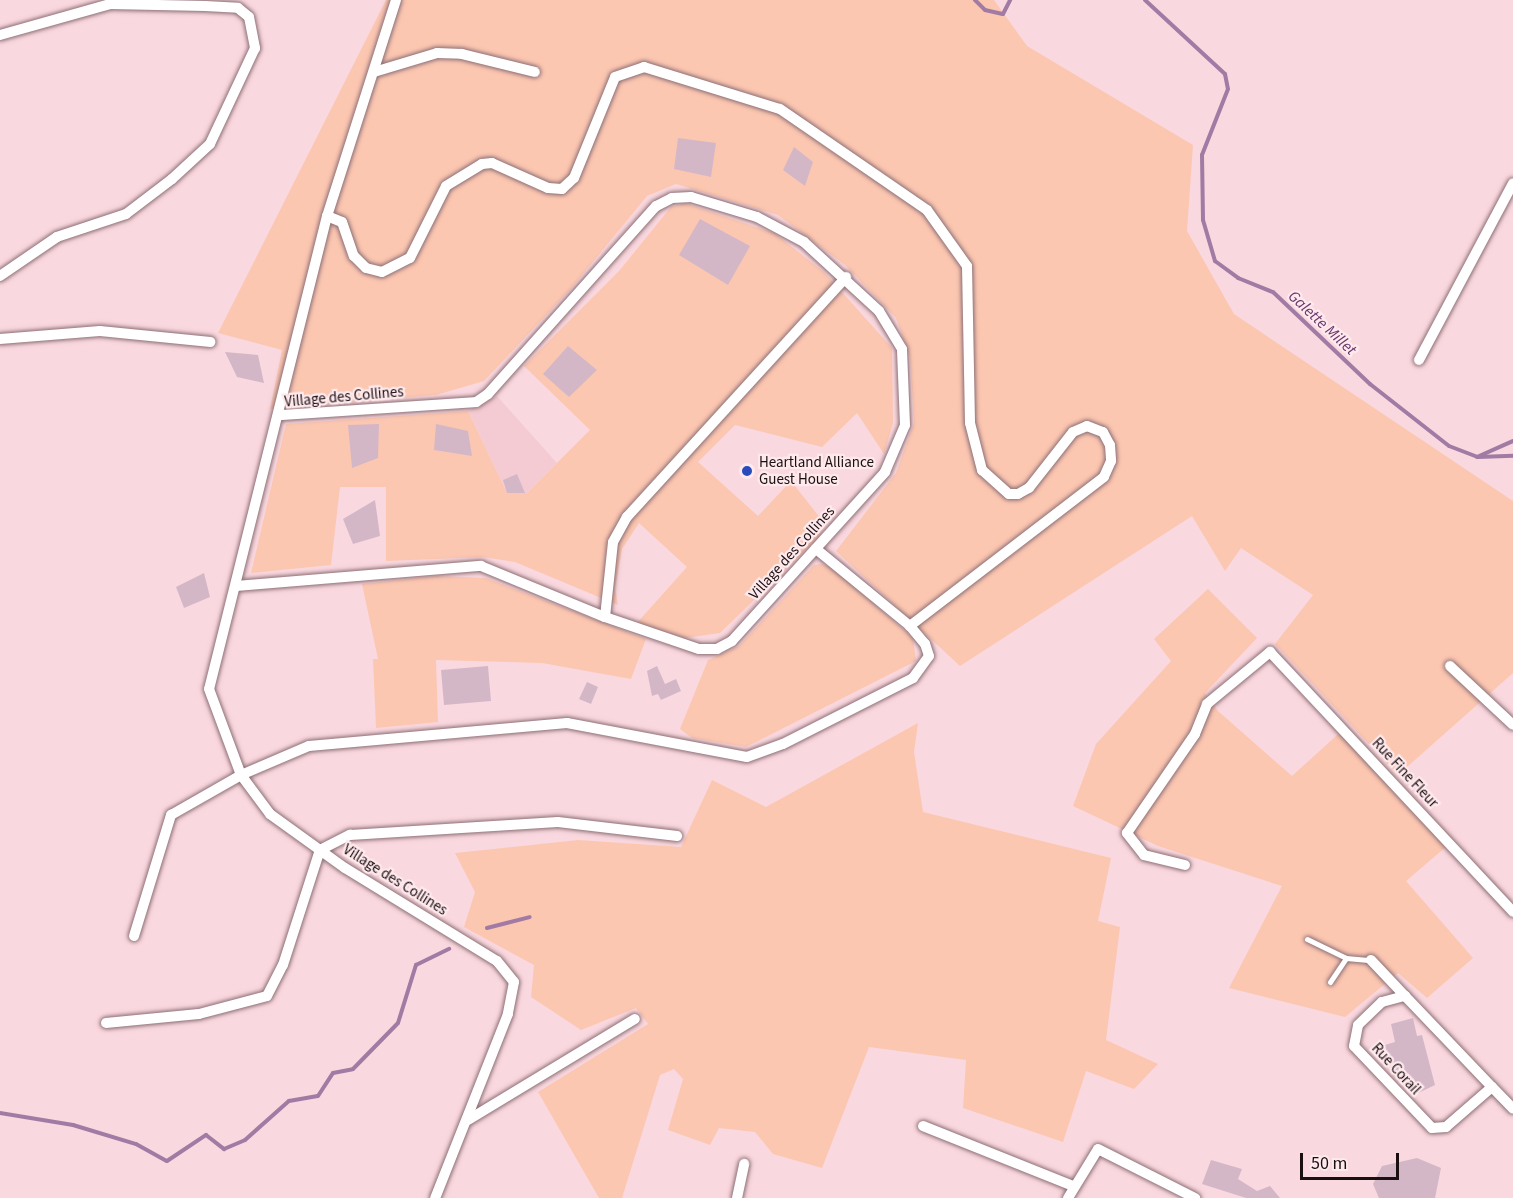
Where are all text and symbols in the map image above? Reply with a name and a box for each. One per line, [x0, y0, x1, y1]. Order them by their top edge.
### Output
water label: Galette Millet [1284, 287, 1360, 359]
street label: Village des Collines [284, 383, 404, 411]
place label: Heartland Alliance Guest House [759, 453, 874, 488]
marker: Heartland Alliance Guest House [740, 464, 754, 478]
street label: Village des Collines [745, 503, 839, 603]
street label: Rue Fine Fleur [1368, 734, 1442, 812]
street label: Village des Collines [340, 841, 450, 919]
street label: Rue Corail [1368, 1040, 1424, 1098]
scale bar [1303, 1141, 1402, 1179]
text: 50 m [1311, 1151, 1347, 1176]

